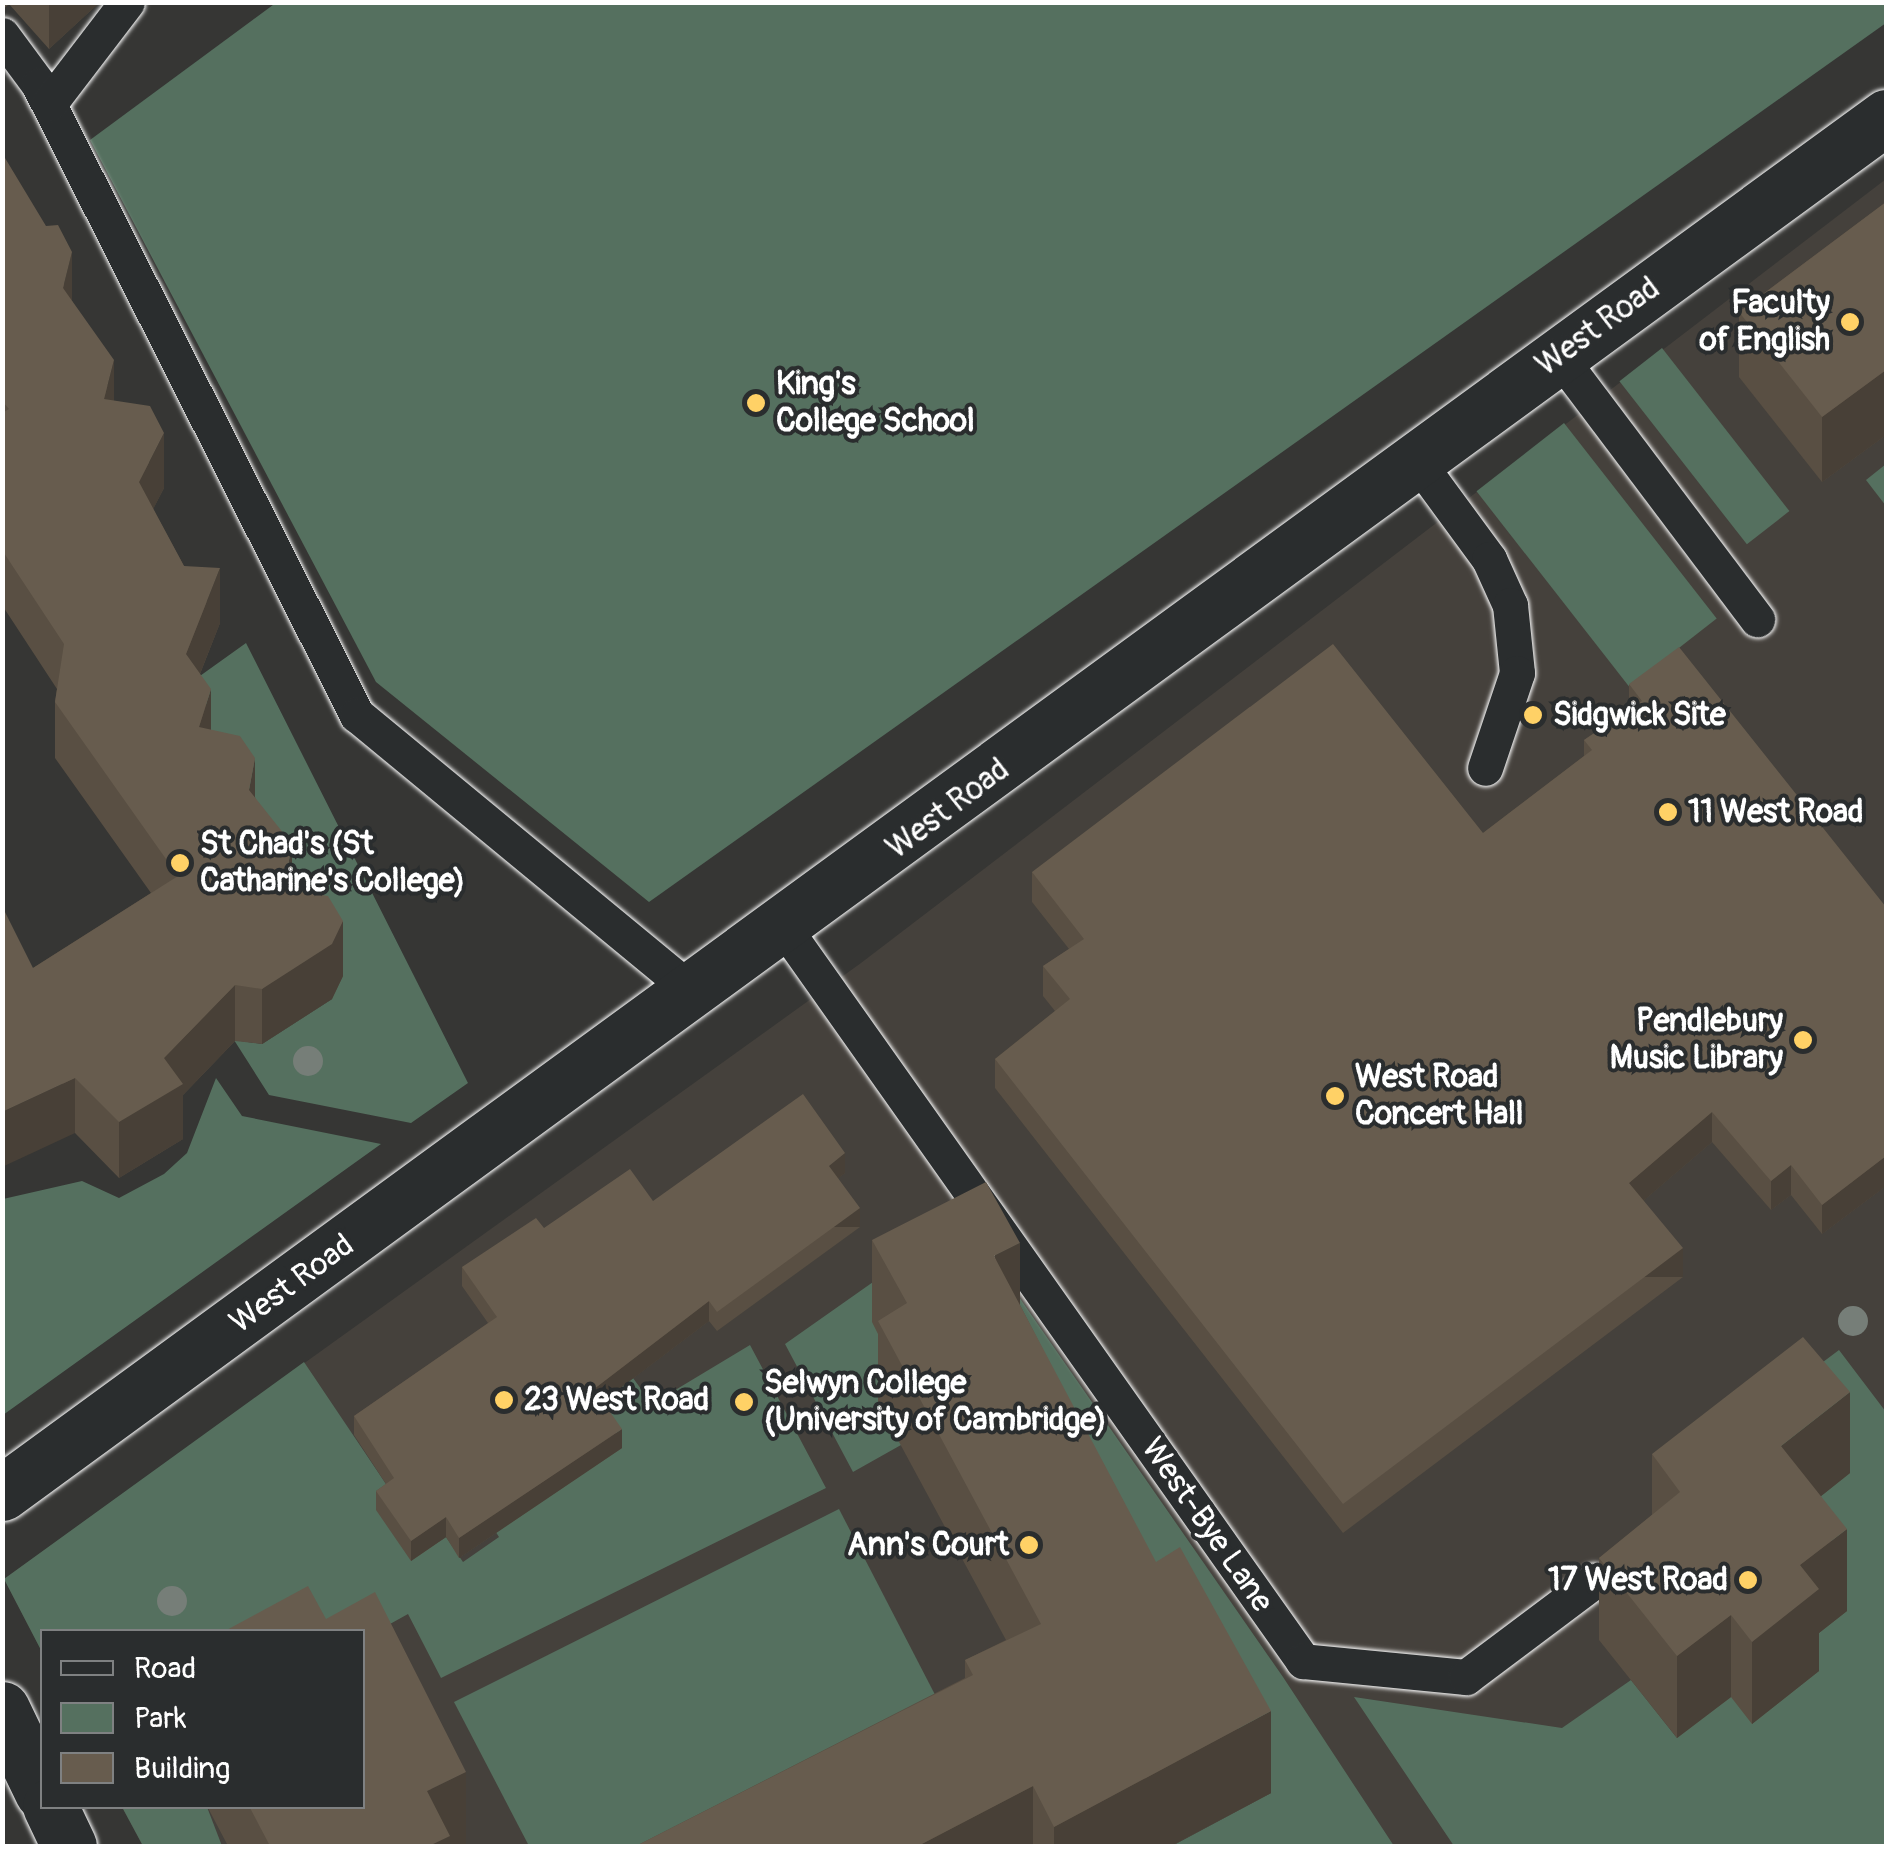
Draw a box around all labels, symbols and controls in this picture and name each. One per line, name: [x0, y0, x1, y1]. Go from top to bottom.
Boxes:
street label: West Road: [1529, 269, 1667, 385]
place label: Faculty of English: [1699, 285, 1830, 360]
marker: Faculty of English: [1839, 311, 1861, 333]
place label: King's College School: [776, 366, 975, 441]
marker: King's College School: [745, 392, 767, 414]
place label: Sidgwick Site: [1553, 696, 1726, 734]
marker: Sidgwick Site: [1522, 704, 1544, 726]
street label: West Road: [879, 750, 1017, 868]
place label: 11 West Road: [1688, 793, 1863, 831]
marker: 11 West Road: [1657, 801, 1679, 823]
place label: St Chad's (St Catharine's College): [200, 826, 465, 901]
marker: St Chad's (St Catharine's College): [169, 852, 191, 874]
place label: Pendlebury Music Library: [1610, 1003, 1783, 1078]
marker: Pendlebury Music Library: [1792, 1029, 1814, 1051]
place label: West Road Concert Hall: [1355, 1059, 1523, 1134]
marker: West Road Concert Hall: [1324, 1085, 1346, 1107]
street label: West Road: [223, 1226, 361, 1342]
place label: Selwyn College (University of Cambridge): [764, 1365, 1107, 1440]
place label: 23 West Road: [524, 1381, 709, 1419]
marker: 23 West Road: [493, 1389, 515, 1411]
marker: Selwyn College (University of Cambridge): [733, 1391, 755, 1413]
street label: West-Bye Lane: [1133, 1430, 1281, 1620]
place label: Ann's Court: [847, 1526, 1009, 1564]
marker: Ann's Court: [1018, 1534, 1040, 1556]
place label: 17 West Road: [1548, 1561, 1728, 1599]
marker: 17 West Road: [1737, 1569, 1759, 1591]
legend: [40, 1629, 365, 1809]
text: Road: [134, 1650, 196, 1687]
text: Park: [134, 1700, 187, 1737]
text: Building: [134, 1750, 230, 1787]

